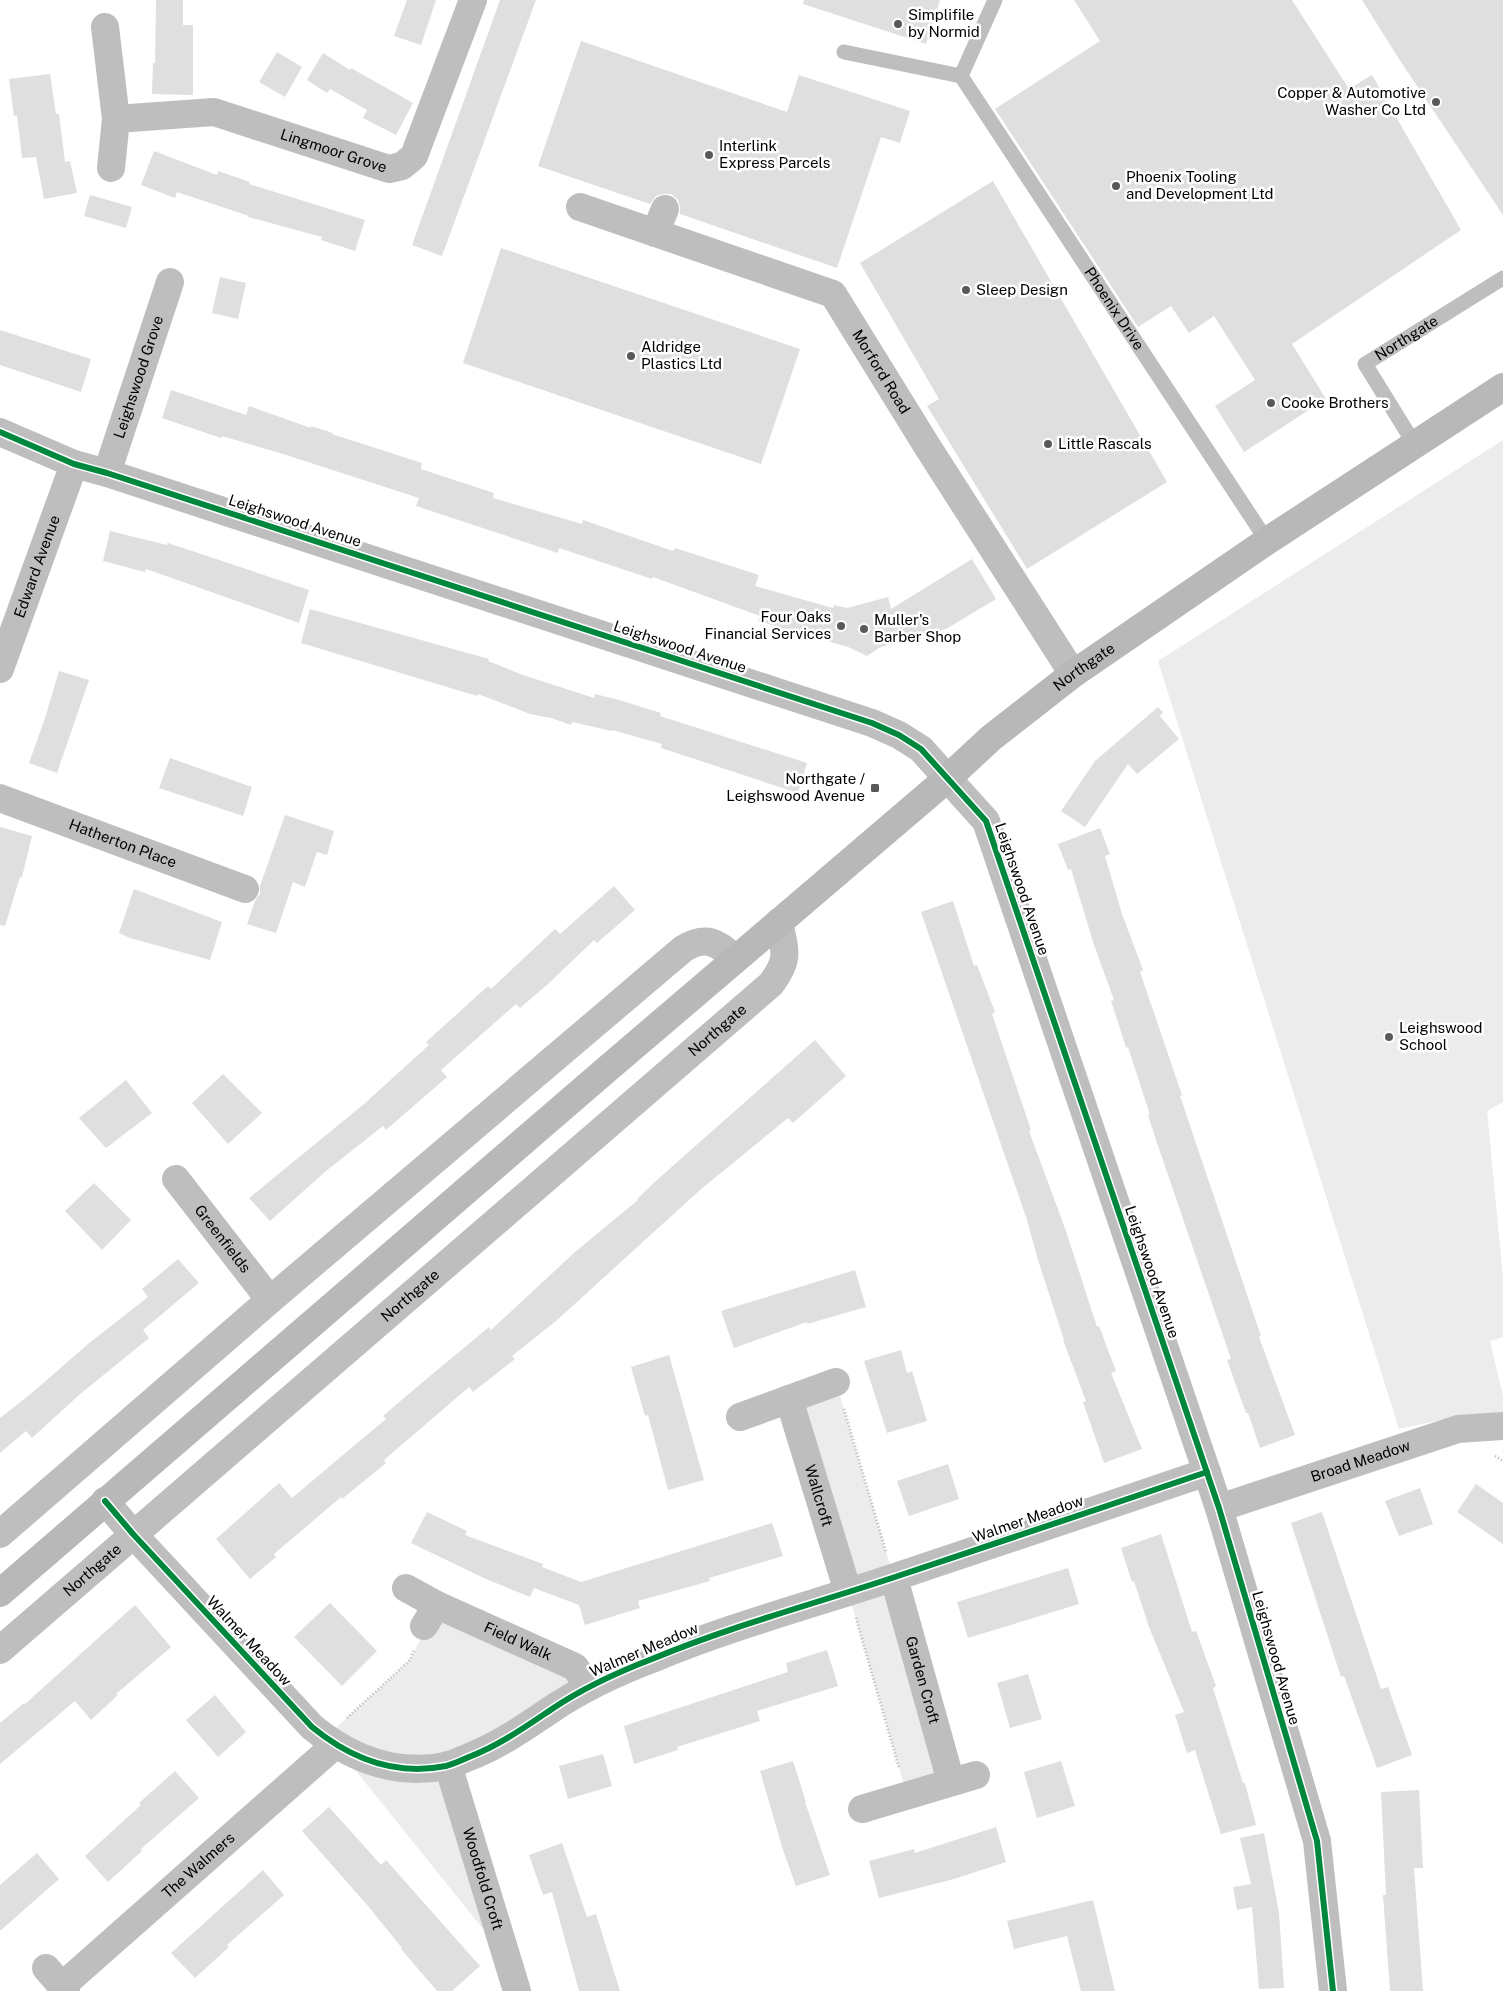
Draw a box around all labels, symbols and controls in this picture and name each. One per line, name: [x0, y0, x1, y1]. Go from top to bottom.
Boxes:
place label: Simplifile by Normid: [908, 6, 980, 40]
marker: Simplifile by Normid: [892, 18, 904, 30]
place label: Copper & Automotive Washer Co Ltd: [1277, 84, 1426, 118]
marker: Copper & Automotive Washer Co Ltd: [1430, 96, 1442, 108]
street label: Lingmoor Grove: [278, 125, 389, 176]
place label: Interlink Express Parcels: [719, 137, 830, 171]
marker: Interlink Express Parcels: [703, 149, 715, 161]
place label: Phoenix Tooling and Development Ltd: [1126, 168, 1274, 202]
marker: Phoenix Tooling and Development Ltd: [1110, 180, 1122, 192]
street label: Phoenix Drive: [1081, 264, 1148, 353]
place label: Sleep Design: [976, 281, 1068, 298]
marker: Sleep Design: [960, 284, 972, 296]
street label: Northgate: [1371, 312, 1441, 364]
street label: Leighswood Grove: [110, 313, 166, 440]
street label: Morford Road: [849, 326, 914, 417]
place label: Aldridge Plastics Ltd: [641, 338, 722, 372]
marker: Aldridge Plastics Ltd: [625, 350, 637, 362]
place label: Cooke Brothers: [1281, 394, 1389, 411]
marker: Cooke Brothers: [1265, 397, 1277, 409]
place label: Little Rascals: [1058, 435, 1152, 452]
marker: Little Rascals: [1042, 438, 1054, 450]
street label: Leighswood Avenue: [227, 491, 364, 550]
street label: Edward Avenue: [10, 513, 63, 620]
place label: Four Oaks Financial Services: [704, 608, 831, 642]
place label: Muller's Barber Shop: [874, 611, 961, 645]
street label: Leighswood Avenue: [612, 617, 749, 676]
marker: Four Oaks Financial Services: [835, 620, 847, 632]
marker: Muller's Barber Shop: [858, 623, 870, 635]
street label: Northgate: [1050, 639, 1118, 694]
place label: Northgate / Leighswood Avenue: [726, 770, 866, 804]
marker: Northgate / Leighswood Avenue: [869, 782, 881, 794]
street label: Hatherton Place: [67, 815, 179, 871]
street label: Leighswood Avenue: [992, 821, 1053, 957]
street label: Northgate: [685, 1000, 750, 1060]
place label: Leighswood School: [1399, 1019, 1483, 1053]
marker: Leighswood School: [1383, 1031, 1395, 1043]
street label: Greenfields: [191, 1202, 255, 1276]
street label: Leighswood Avenue: [1122, 1204, 1183, 1340]
street label: Northgate: [377, 1266, 442, 1325]
street label: Broad Meadow: [1308, 1436, 1413, 1485]
street label: Wallcroft: [802, 1462, 837, 1529]
street label: Walmer Meadow: [970, 1491, 1086, 1545]
street label: Northgate: [60, 1540, 124, 1600]
street label: Leighswood Avenue: [1249, 1589, 1304, 1727]
street label: Walmer Meadow: [203, 1592, 295, 1689]
street label: Field Walk: [482, 1618, 555, 1663]
street label: Walmer Meadow: [587, 1619, 701, 1680]
street label: Garden Croft: [903, 1634, 943, 1726]
street label: Woodfold Croft: [460, 1825, 507, 1932]
street label: The Walmers: [159, 1829, 238, 1902]

